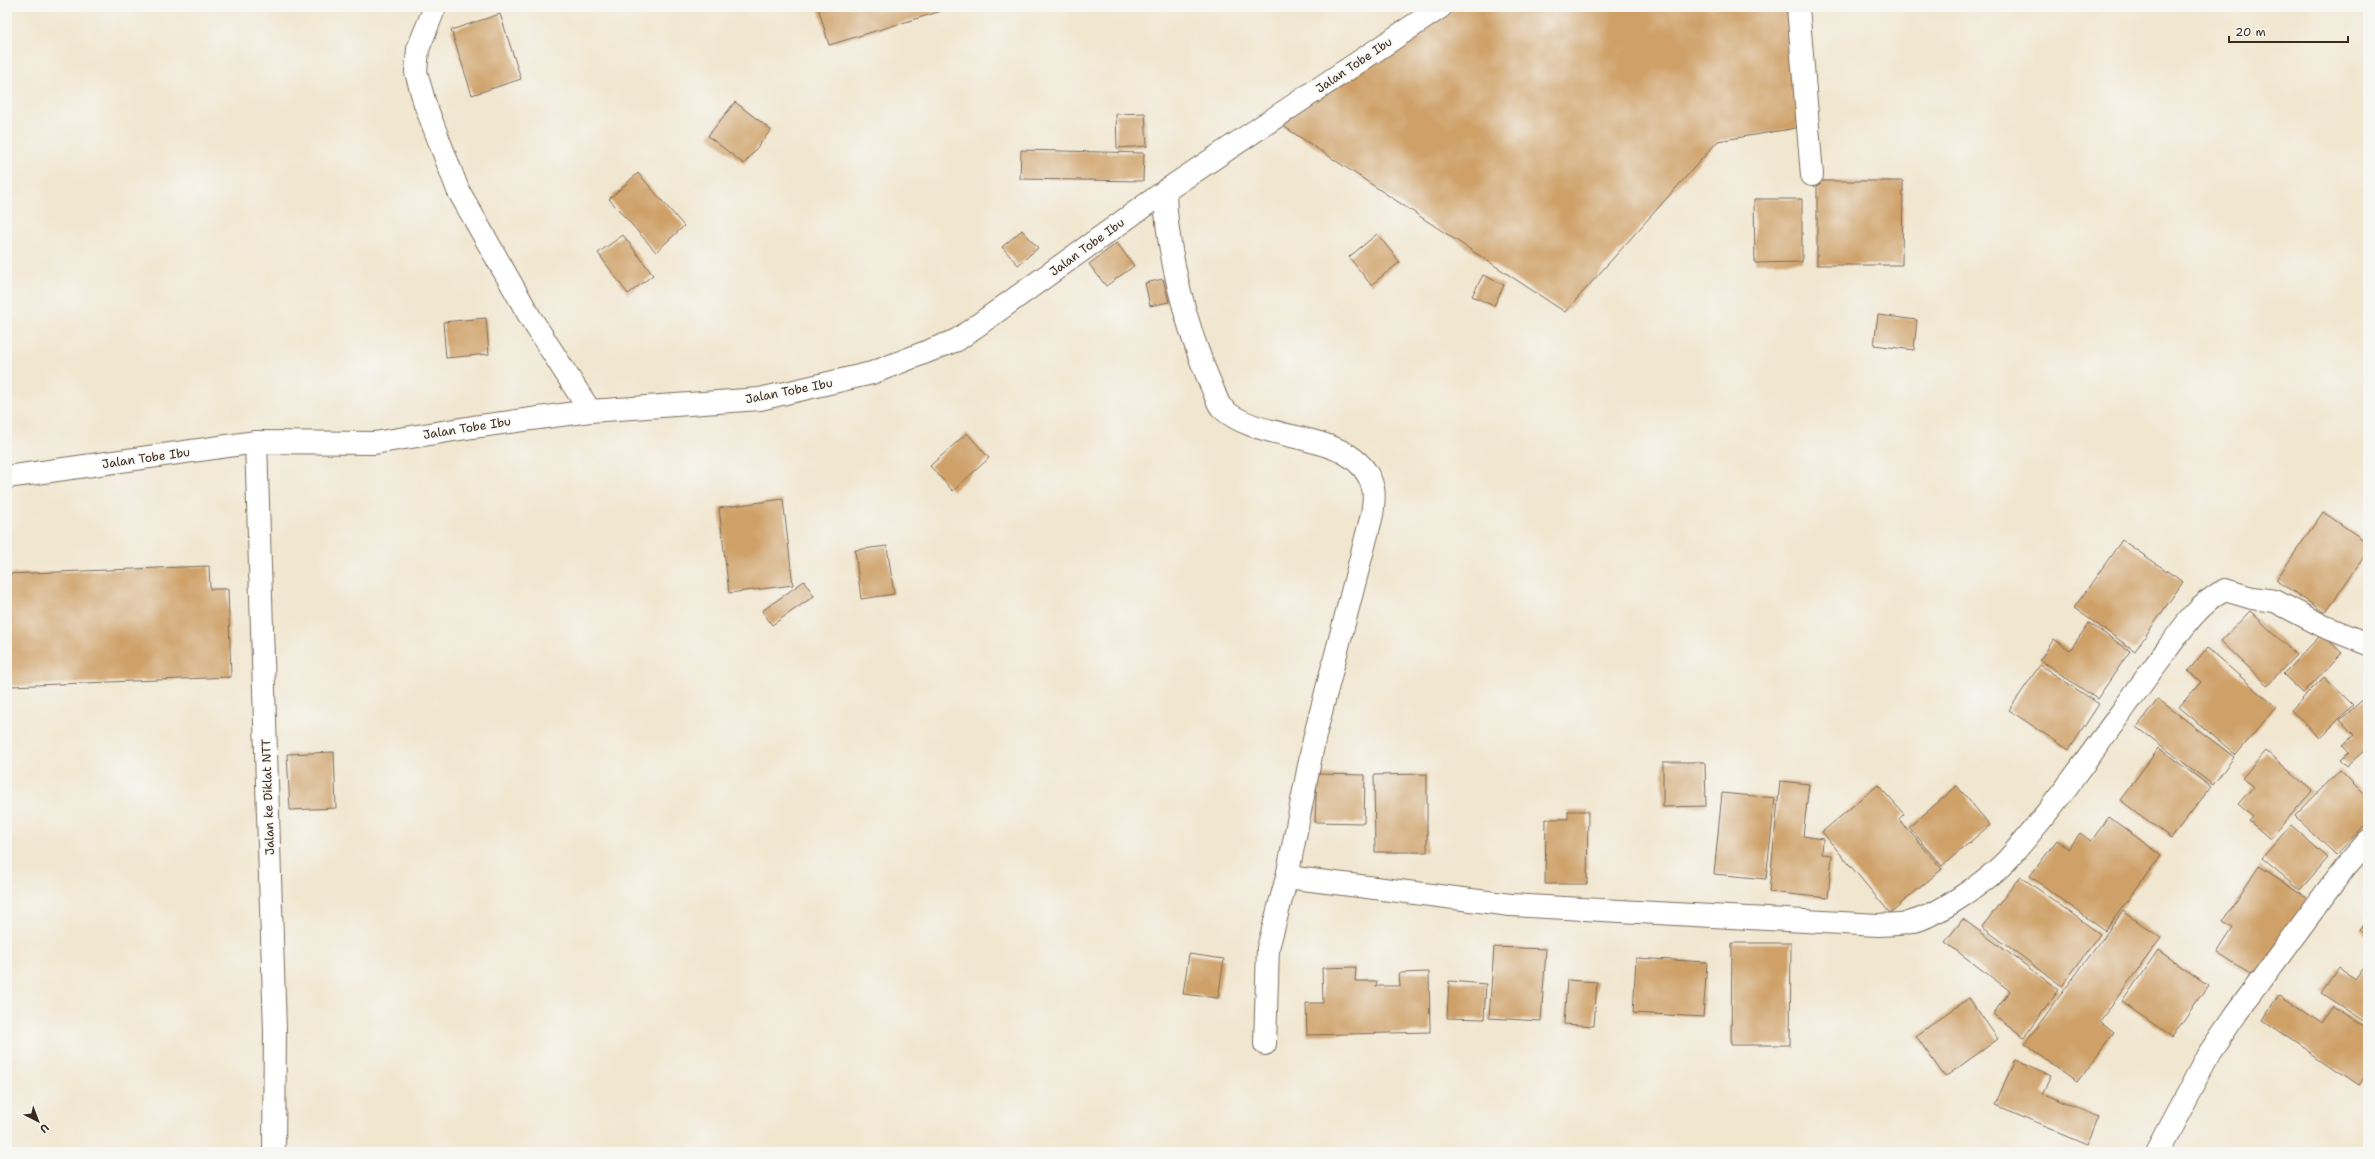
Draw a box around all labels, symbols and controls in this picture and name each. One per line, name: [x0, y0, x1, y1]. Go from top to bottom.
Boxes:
scale bar: [2229, 18, 2348, 44]
text: 20 m: [2235, 24, 2266, 40]
street label: Jalan Tobe Ibu: [1313, 34, 1395, 96]
street label: Jalan Tobe Ibu: [1046, 214, 1128, 280]
street label: Jalan Tobe Ibu: [744, 375, 834, 407]
street label: Jalan Tobe Ibu: [422, 413, 512, 443]
street label: Jalan Tobe Ibu: [101, 444, 191, 472]
street label: Jalan ke Diklat NTT: [258, 738, 278, 855]
north arrow: [18, 1101, 58, 1141]
text: U: [37, 1120, 52, 1136]

